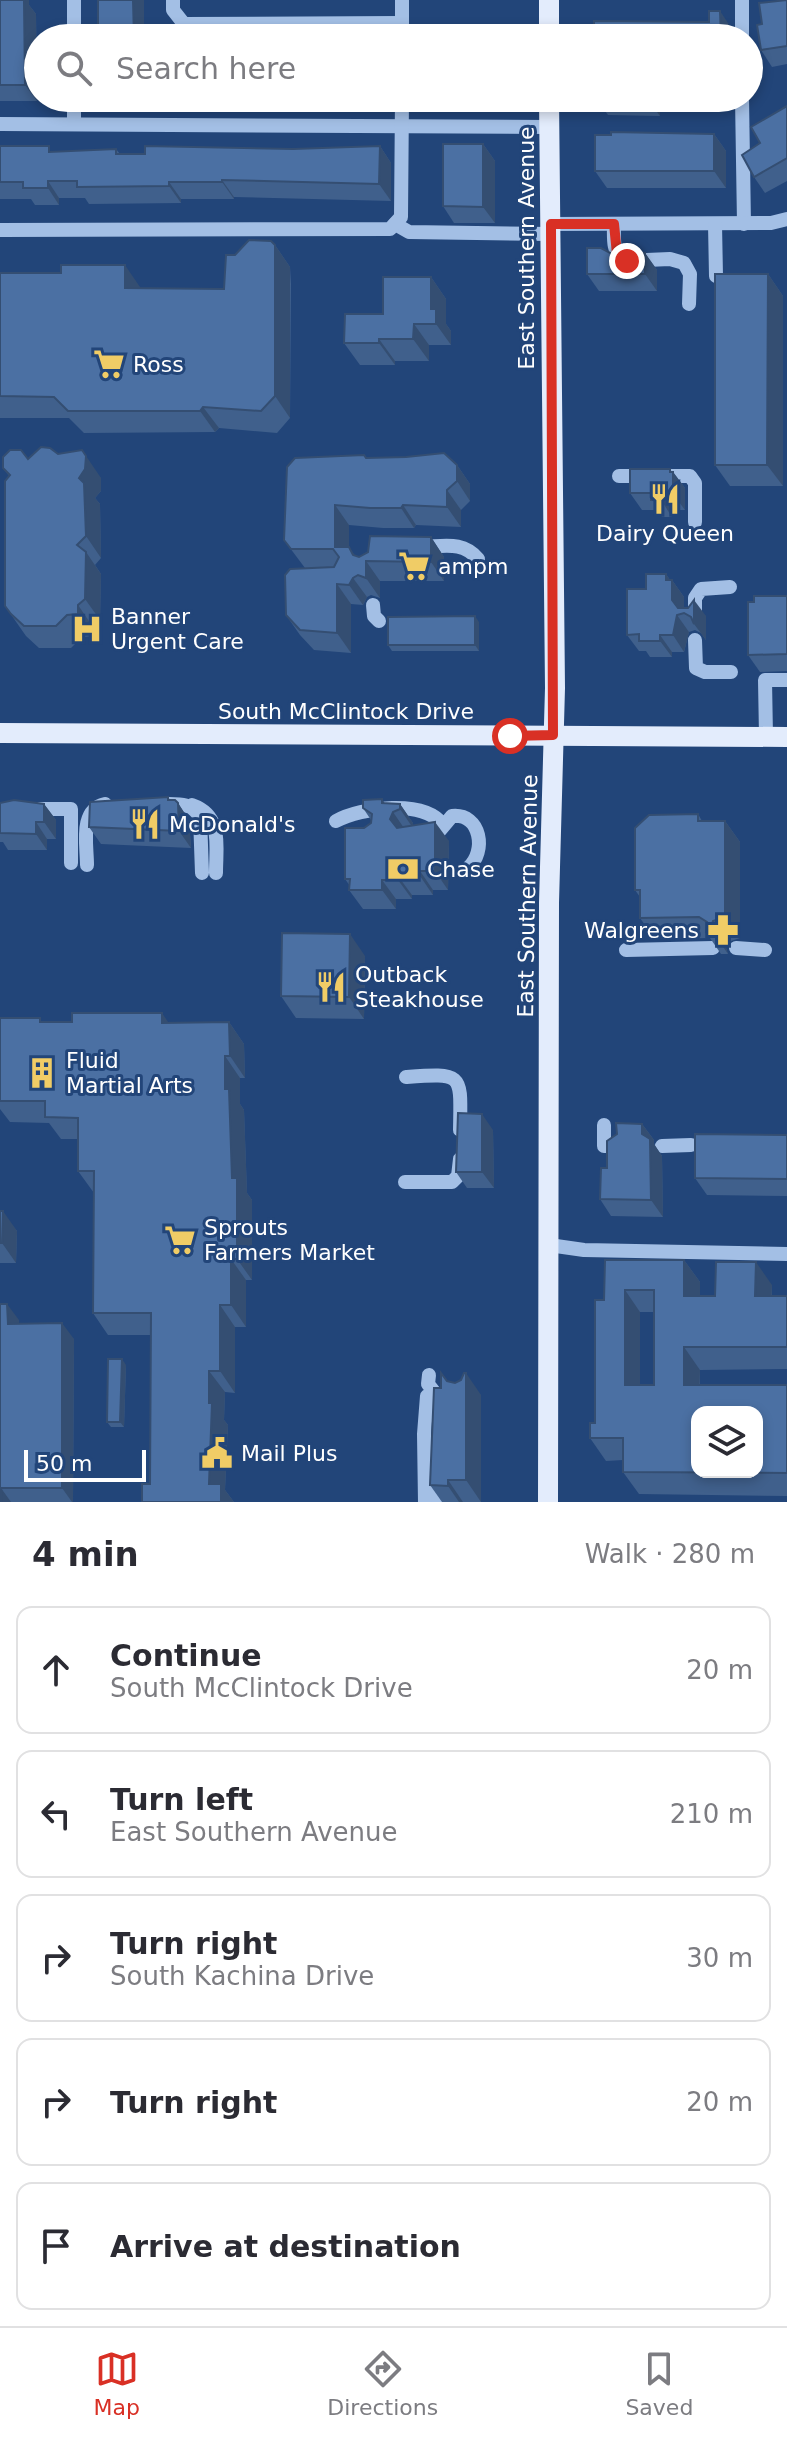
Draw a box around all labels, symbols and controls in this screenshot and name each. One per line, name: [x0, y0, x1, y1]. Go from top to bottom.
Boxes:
search box: [24, 24, 763, 112]
icon: search: [52, 46, 96, 90]
text: Search here: [116, 51, 296, 86]
street label: East Southern Avenue: [514, 126, 539, 370]
route end: [609, 243, 645, 279]
supermarket icon: Ross: [92, 347, 126, 381]
place label: Ross: [133, 352, 184, 377]
restaurant icon: Dairy Queen: [648, 482, 682, 516]
place label: Dairy Queen: [596, 521, 734, 546]
supermarket icon: ampm: [397, 549, 431, 583]
place label: ampm: [438, 554, 508, 579]
place label: Banner Urgent Care: [111, 604, 244, 654]
hospital icon: Banner Urgent Care: [70, 612, 104, 646]
street label: South McClintock Drive: [218, 699, 474, 724]
route start: [492, 718, 528, 754]
street label: East Southern Avenue: [513, 774, 542, 1018]
restaurant icon: McDonald's: [128, 807, 162, 841]
place label: McDonald's: [169, 812, 296, 837]
bank icon: Chase: [386, 852, 420, 886]
place label: Chase: [427, 857, 495, 882]
pharmacy icon: Walgreens: [706, 913, 740, 947]
place label: Walgreens: [584, 918, 699, 943]
place label: Outback Steakhouse: [355, 962, 484, 1012]
restaurant icon: Outback Steakhouse: [314, 970, 348, 1004]
place label: Fluid Martial Arts: [66, 1048, 193, 1098]
building icon: Fluid Martial Arts: [25, 1056, 59, 1090]
place label: Sprouts Farmers Market: [204, 1215, 375, 1265]
supermarket icon: Sprouts Farmers Market: [163, 1223, 197, 1257]
map controls: [691, 1406, 763, 1478]
button: layers: [691, 1406, 763, 1478]
public building icon: Mail Plus: [200, 1436, 234, 1470]
place label: Mail Plus: [241, 1441, 337, 1466]
scale bar: [24, 1446, 146, 1482]
text: 50 m: [36, 1451, 92, 1476]
text: 4 min: [32, 1534, 139, 1574]
text: Walk · 280 m: [585, 1539, 755, 1569]
text: Continue: [110, 1638, 262, 1673]
icon: ahead: [34, 1648, 78, 1692]
text: 20 m: [686, 1655, 753, 1685]
text: South McClintock Drive: [110, 1673, 413, 1703]
text: Turn left: [110, 1782, 253, 1817]
icon: left: [34, 1792, 78, 1836]
text: 210 m: [670, 1799, 753, 1829]
text: East Southern Avenue: [110, 1817, 398, 1847]
text: Turn right: [110, 1926, 277, 1961]
icon: right: [34, 1936, 78, 1980]
text: 30 m: [686, 1943, 753, 1973]
text: South Kachina Drive: [110, 1961, 374, 1991]
icon: right: [34, 2080, 78, 2124]
text: Turn right: [110, 2085, 277, 2120]
text: 20 m: [686, 2087, 753, 2117]
icon: arrive: [34, 2224, 78, 2268]
text: Arrive at destination: [110, 2229, 461, 2264]
tab: Map: [94, 2347, 140, 2420]
tab: Directions: [327, 2347, 438, 2420]
tab: Saved: [625, 2347, 693, 2420]

